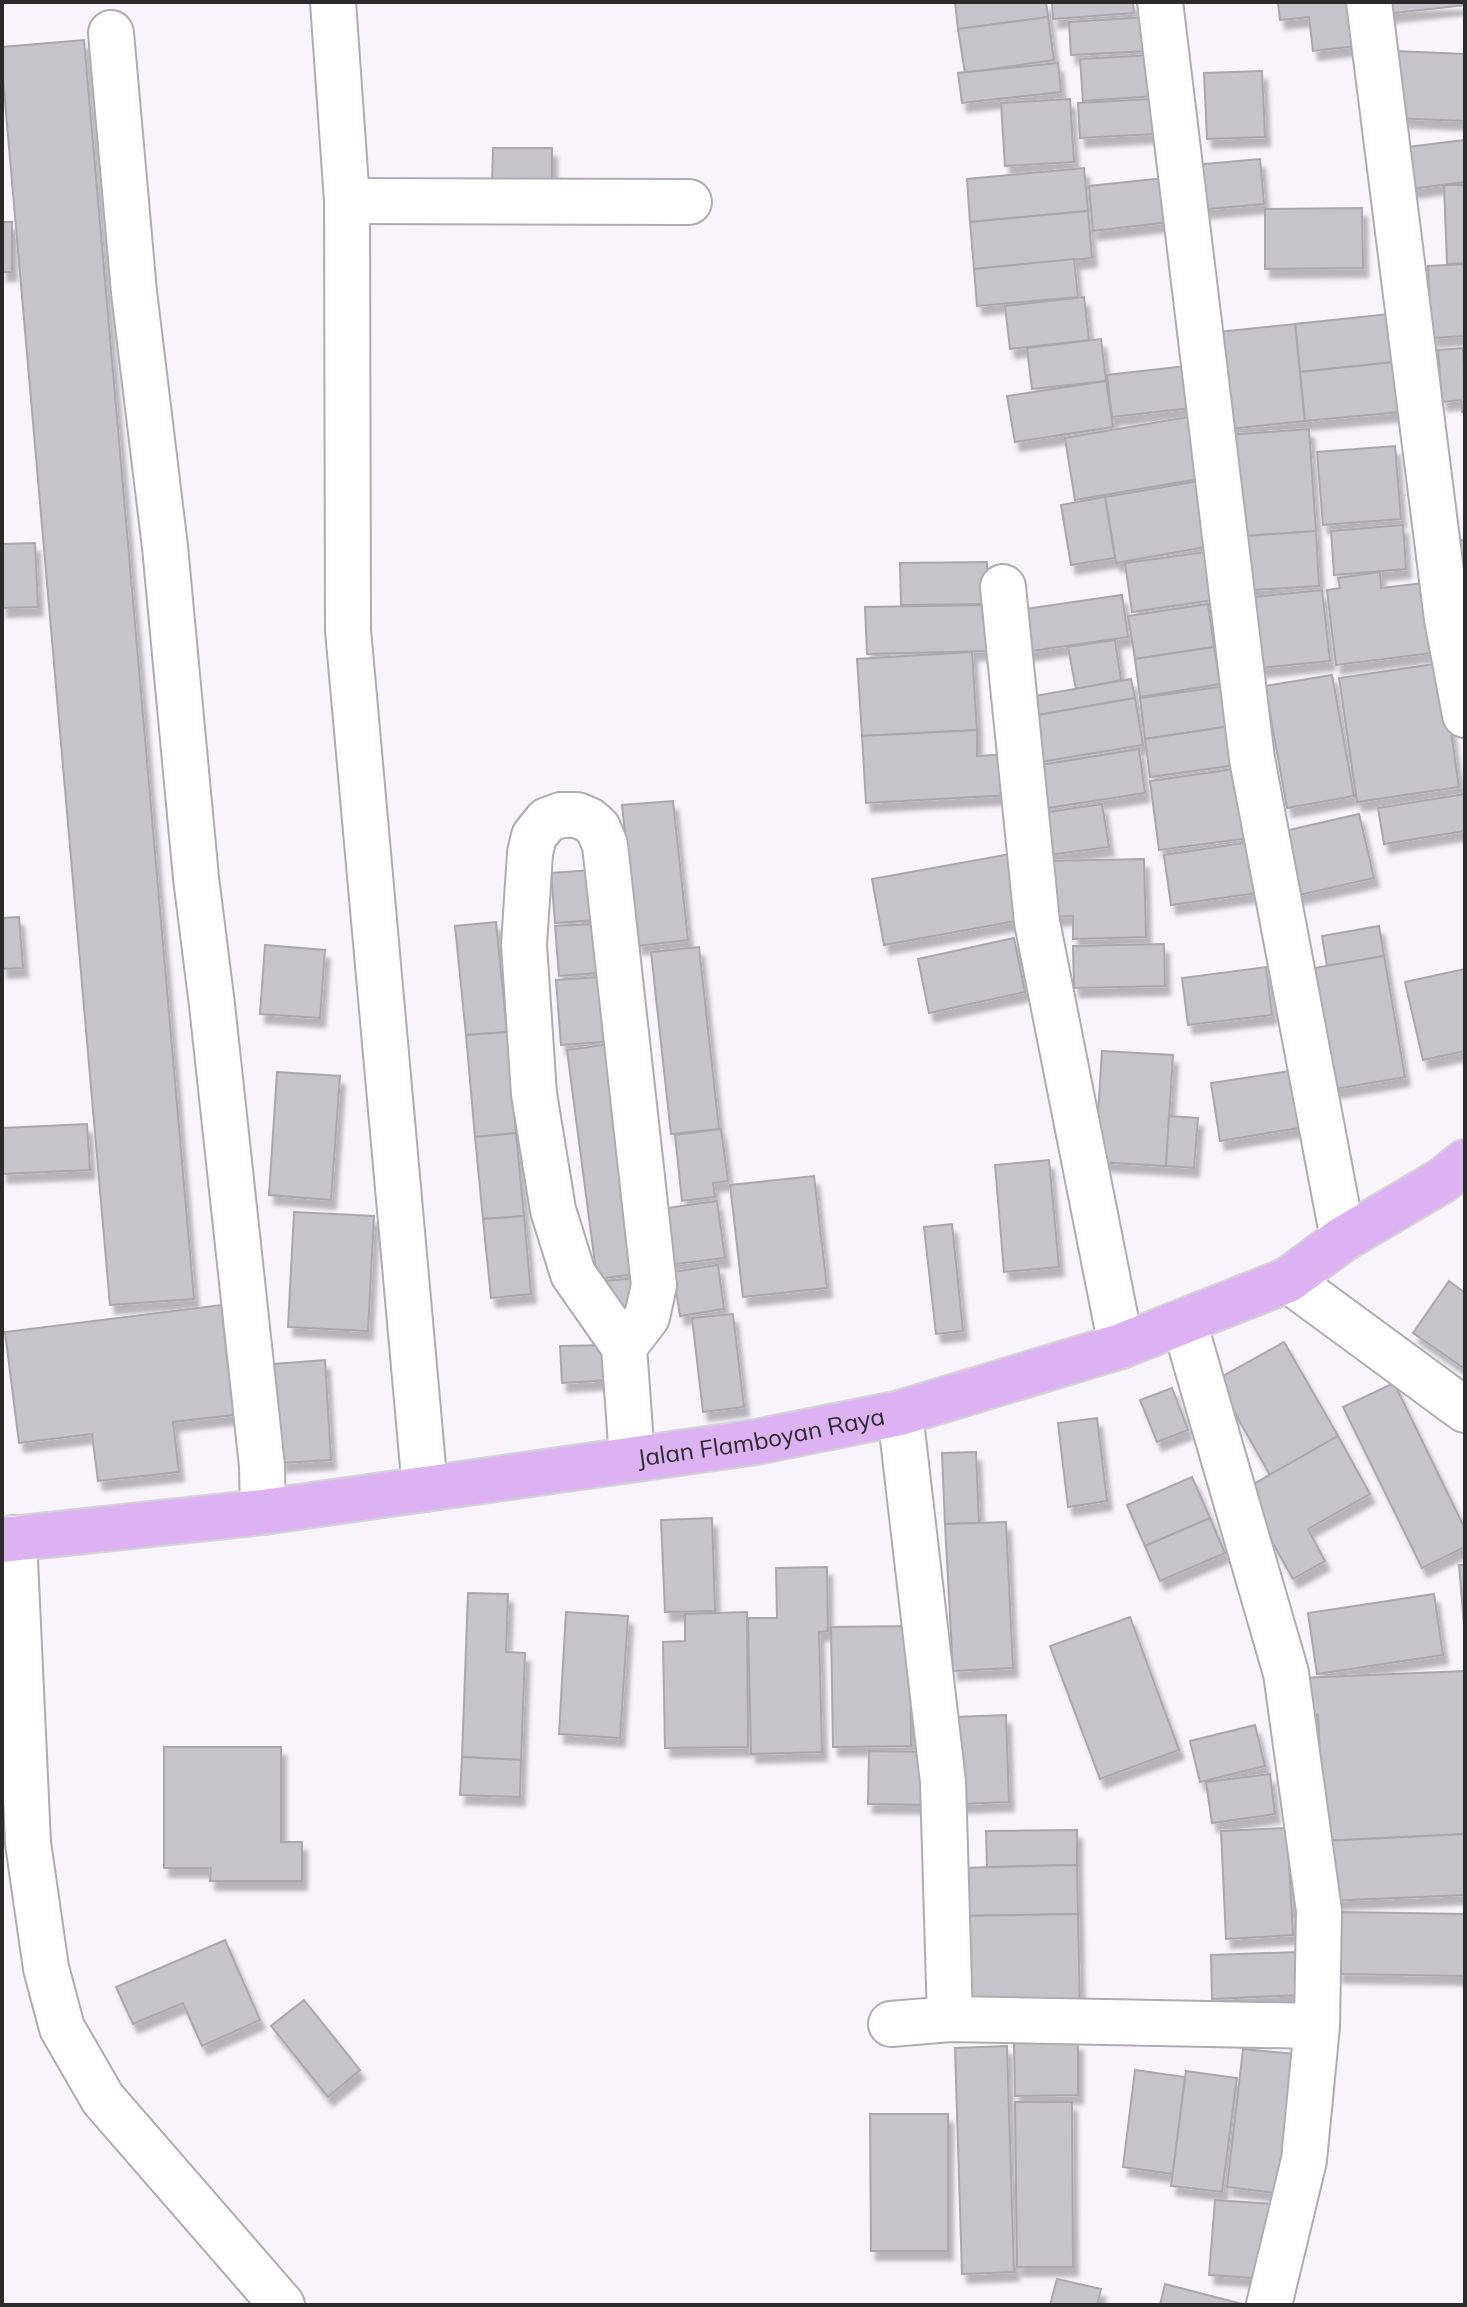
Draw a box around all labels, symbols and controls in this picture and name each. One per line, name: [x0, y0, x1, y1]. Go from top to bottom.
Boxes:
street label: Jalan Flamboyan Raya: [635, 1400, 887, 1473]

